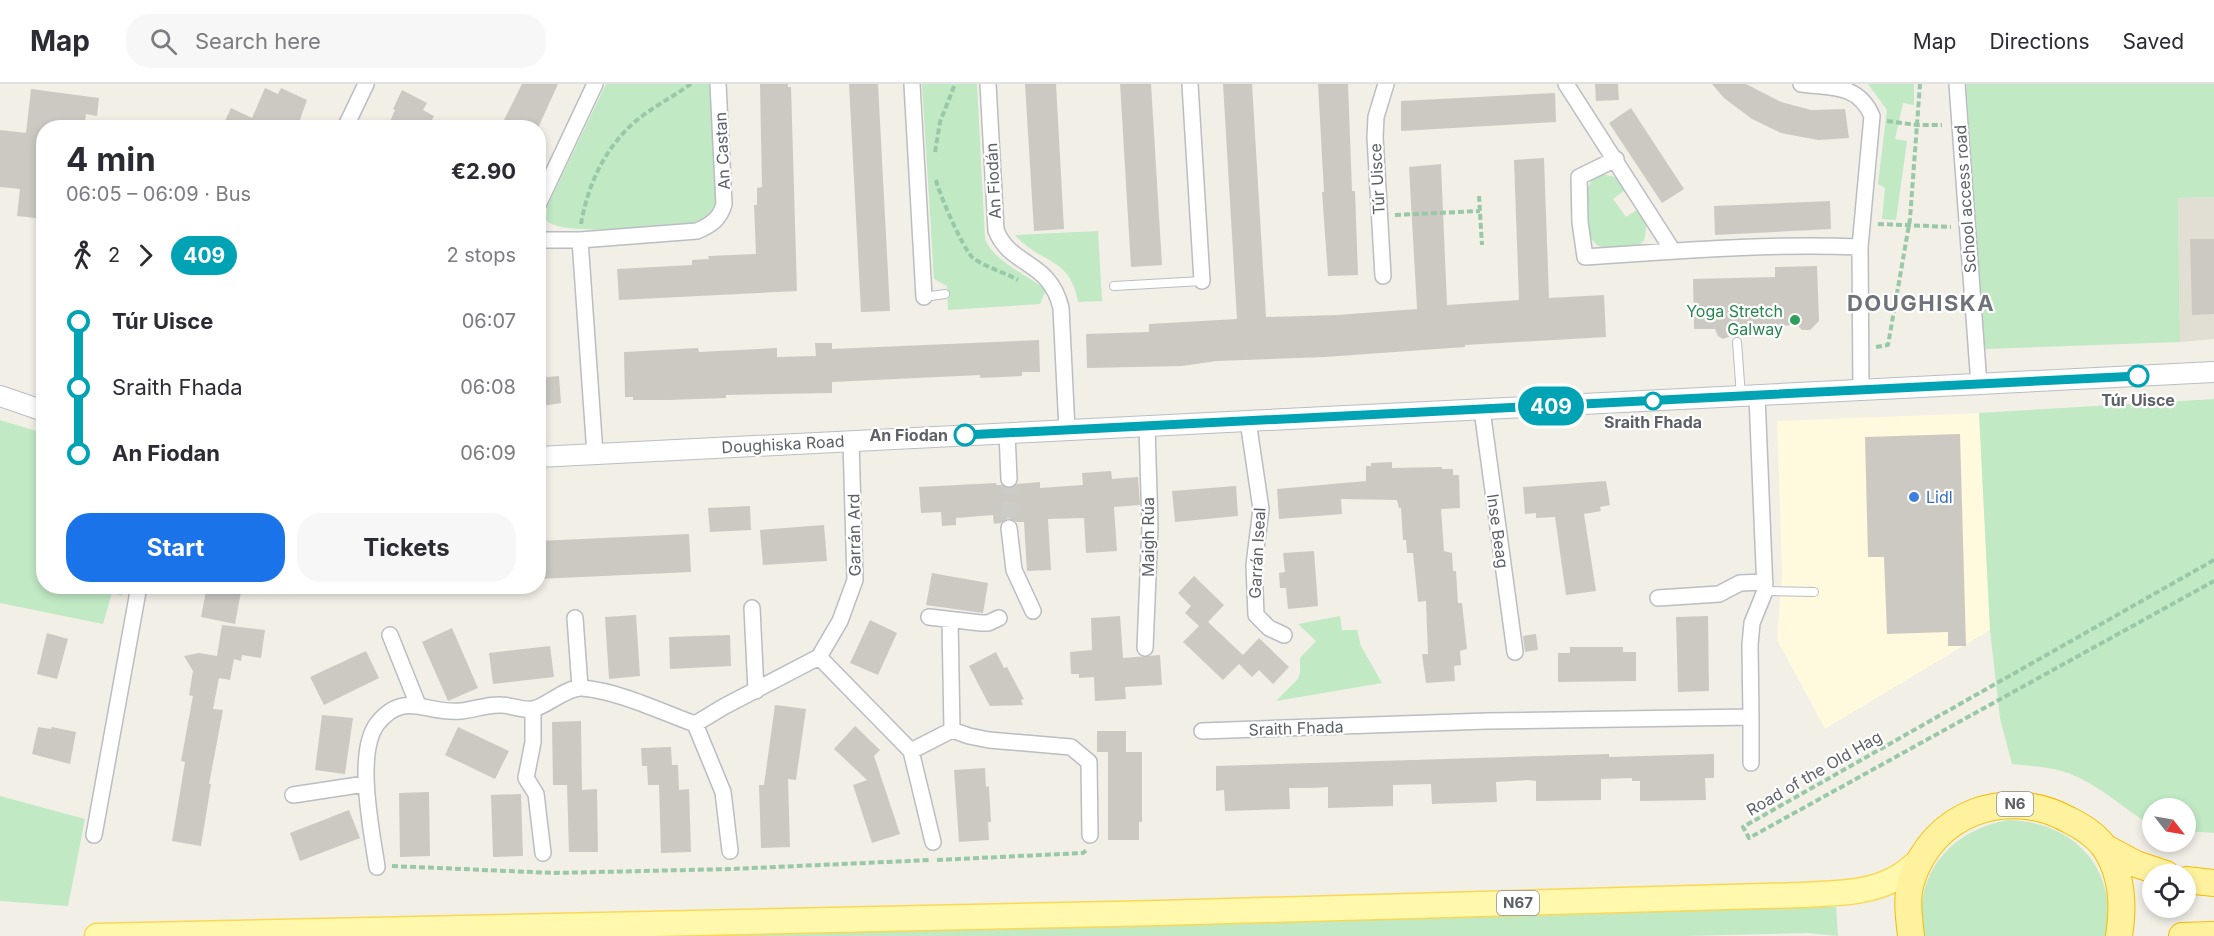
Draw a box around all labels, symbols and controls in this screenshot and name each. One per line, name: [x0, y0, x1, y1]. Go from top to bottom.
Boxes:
search box: [126, 14, 546, 68]
text: Map: [30, 24, 90, 58]
icon: search: [147, 25, 180, 58]
text: Search here: [195, 28, 321, 54]
text: Map: [1913, 29, 1956, 54]
text: Directions: [1989, 29, 2090, 54]
text: Saved: [2123, 29, 2184, 54]
street label: An Castan: [710, 112, 734, 190]
street label: School access road: [1950, 124, 1980, 274]
text: 4 min: [66, 139, 156, 179]
street label: An Fiodán: [981, 142, 1005, 220]
street label: Túr Uisce: [1365, 143, 1389, 215]
text: €2.90: [451, 158, 516, 184]
text: 06:05 – 06:09 · Bus: [66, 182, 251, 206]
icon: walk: [66, 239, 99, 272]
icon: forward: [129, 239, 162, 272]
text: 2: [108, 243, 120, 267]
text: 409: [183, 243, 225, 268]
text: 2 stops: [446, 243, 516, 267]
district label: DOUGHISKA: [1847, 290, 1995, 316]
place label: Yoga Stretch Galway: [1686, 301, 1783, 339]
text: Túr Uisce: [112, 308, 213, 334]
text: 06:07: [462, 309, 516, 333]
marker: Yoga Stretch Galway: [1788, 313, 1802, 327]
marker: Túr Uisce: [2127, 365, 2149, 387]
text: Sraith Fhada: [112, 374, 243, 400]
text: 06:08: [460, 375, 516, 399]
line badge: 409: [1516, 386, 1586, 426]
place label: Túr Uisce: [2101, 390, 2175, 410]
marker: Sraith Fhada: [1644, 392, 1662, 410]
text: 409: [1530, 394, 1572, 419]
place label: Sraith Fhada: [1604, 412, 1702, 432]
marker: An Fiodan: [954, 424, 976, 446]
place label: An Fiodan: [869, 425, 948, 445]
street label: Doughiska Road: [721, 431, 845, 457]
text: An Fiodan: [112, 440, 220, 466]
text: 06:09: [460, 441, 516, 465]
place label: Lidl: [1926, 487, 1953, 507]
marker: Lidl: [1907, 490, 1921, 504]
street label: Garrán Ard: [843, 493, 865, 577]
street label: Inse Beag: [1483, 493, 1513, 569]
street label: Maigh Rúa: [1138, 497, 1158, 577]
street label: Garrán Iseal: [1245, 507, 1269, 599]
button: Start: [66, 513, 285, 582]
button: Tickets: [297, 513, 516, 582]
street label: Sraith Fhada: [1248, 716, 1344, 740]
street label: Road of the Old Hag: [1743, 726, 1885, 820]
road number: N6: [1997, 792, 2033, 816]
north arrow: [2142, 798, 2196, 852]
map controls: [2142, 798, 2196, 918]
button: locate: [2142, 864, 2196, 918]
road number: N67: [1497, 891, 1539, 915]

